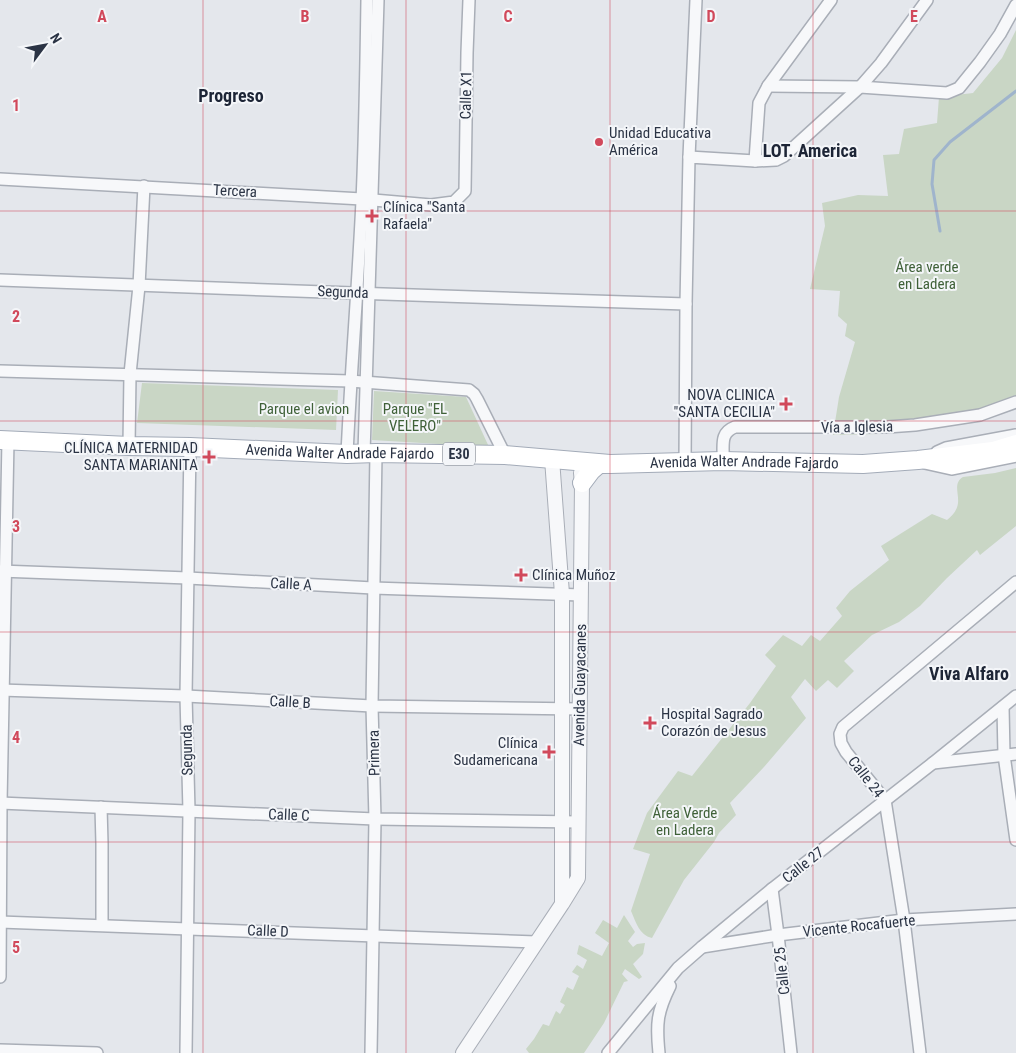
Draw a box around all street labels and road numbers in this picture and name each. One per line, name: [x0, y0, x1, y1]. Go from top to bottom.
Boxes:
street label: Calle X1: [457, 70, 475, 120]
street label: Tercera: [213, 181, 257, 201]
street label: Segunda: [317, 282, 369, 302]
street label: Vía a Iglesia: [821, 417, 893, 437]
street label: Avenida Walter Andrade Fajardo: [245, 440, 434, 463]
road number: E30: [443, 442, 475, 466]
street label: Avenida Walter Andrade Fajardo: [650, 452, 839, 472]
street label: Calle A: [270, 574, 313, 594]
street label: Avenida Guayacanes: [570, 624, 590, 746]
street label: Calle B: [269, 692, 311, 712]
street label: Segunda: [178, 724, 196, 776]
street label: Primera: [365, 730, 383, 776]
street label: Calle 24: [844, 753, 888, 801]
street label: Calle C: [268, 805, 310, 825]
street label: Calle 27: [779, 843, 827, 887]
street label: Vicente Rocafuerte: [802, 911, 916, 941]
street label: Calle D: [247, 921, 289, 941]
street label: Calle 25: [771, 946, 793, 996]

